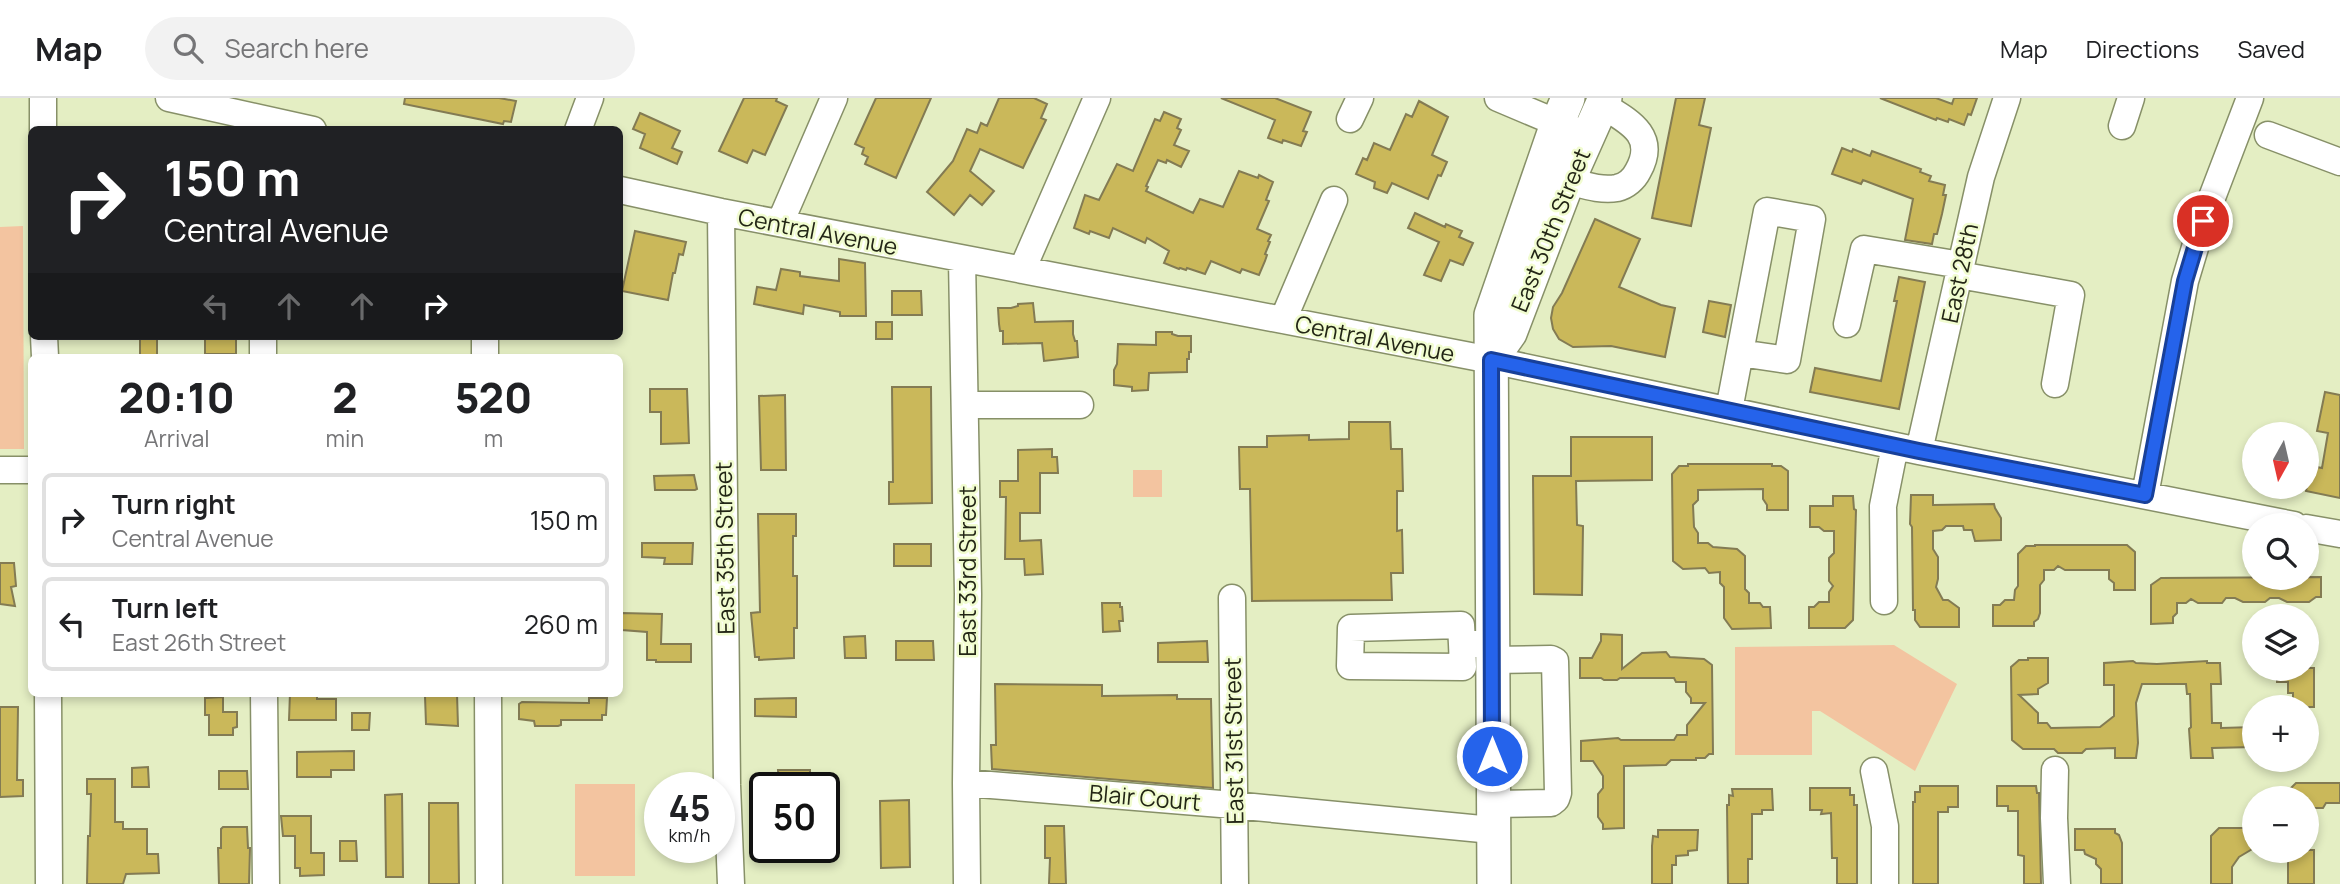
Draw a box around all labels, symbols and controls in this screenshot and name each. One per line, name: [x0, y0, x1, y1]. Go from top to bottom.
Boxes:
search box: [145, 17, 635, 80]
text: Map: [35, 26, 103, 71]
icon: search: [169, 29, 207, 67]
text: Search here: [225, 30, 369, 66]
text: Map: [2000, 32, 2048, 65]
text: Directions: [2086, 32, 2199, 65]
text: Saved: [2237, 32, 2305, 65]
text: 150 m: [164, 144, 300, 211]
street label: East 30th Street: [1503, 144, 1597, 316]
icon: right: [49, 154, 140, 245]
pin: [2173, 191, 2233, 251]
street label: Central Avenue: [736, 200, 900, 262]
icon: arrive: [2184, 202, 2222, 240]
text: Central Avenue: [164, 208, 389, 252]
street label: East 28th: [1933, 220, 1985, 326]
icon: left: [197, 287, 235, 325]
icon: ahead: [270, 287, 308, 325]
icon: ahead: [343, 287, 381, 325]
icon: right: [416, 287, 454, 325]
street label: Central Avenue: [1293, 307, 1457, 369]
text: 20:10: [119, 368, 235, 426]
text: 2: [332, 368, 358, 426]
text: 520: [455, 368, 532, 426]
text: Arrival: [144, 422, 210, 454]
text: min: [326, 422, 364, 454]
text: m: [484, 422, 503, 454]
north arrow: [2242, 422, 2319, 499]
map controls: [2242, 422, 2319, 863]
street label: East 35th Street: [706, 461, 742, 635]
street label: East 33rd Street: [951, 485, 983, 657]
text: Turn right: [112, 486, 236, 522]
icon: right: [53, 501, 91, 539]
text: 150 m: [530, 502, 598, 538]
button: search: [2242, 513, 2319, 590]
text: Central Avenue: [112, 522, 274, 554]
text: Turn left: [112, 590, 219, 626]
button: layers: [2242, 604, 2319, 681]
icon: left: [53, 605, 91, 643]
text: 260 m: [524, 606, 598, 642]
text: East 26th Street: [112, 626, 286, 658]
street label: East 31st Street: [1216, 657, 1250, 825]
button: +: [2242, 695, 2319, 772]
position arrow: [1455, 719, 1529, 793]
speed limit sign: 50: [749, 772, 840, 863]
street label: Blair Court: [1088, 776, 1202, 818]
text: 45: [669, 784, 710, 832]
button: −: [2242, 786, 2319, 863]
text: km/h: [669, 823, 710, 847]

